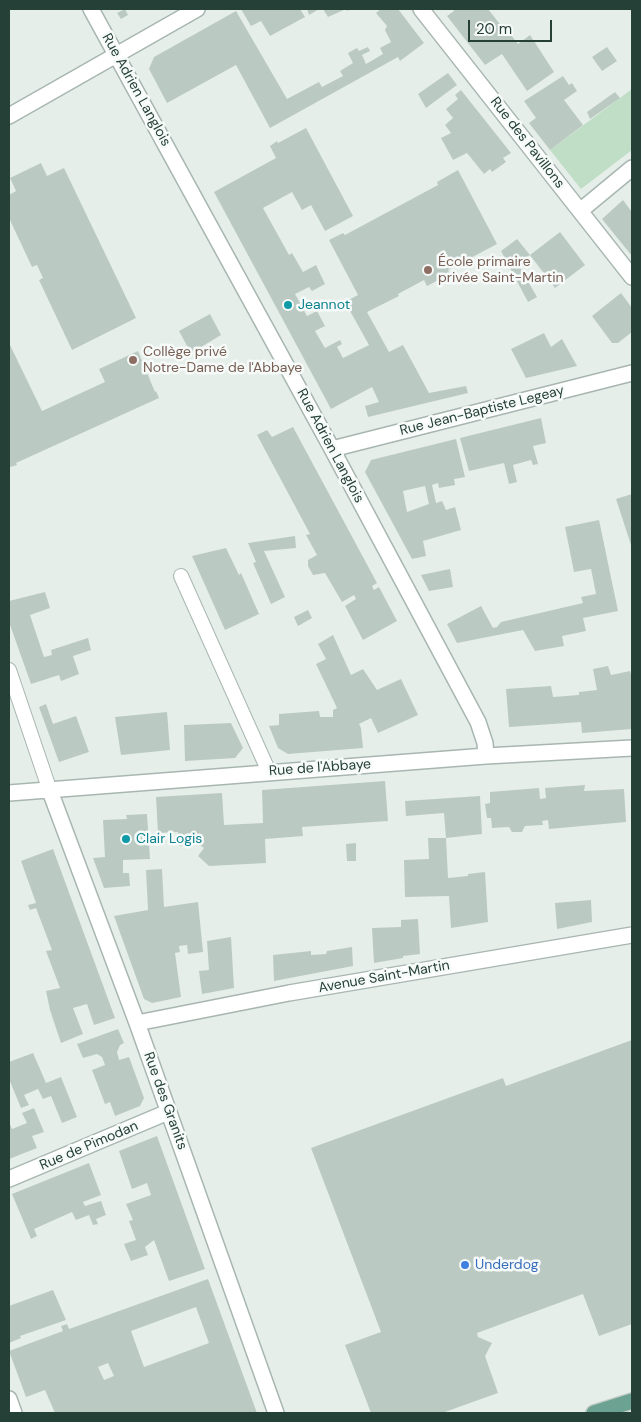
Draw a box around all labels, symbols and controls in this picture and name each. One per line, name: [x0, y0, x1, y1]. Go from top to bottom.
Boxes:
scale bar: [471, 10, 555, 42]
text: 20 m: [476, 19, 512, 39]
street label: Rue Adrien Langlois: [98, 31, 174, 149]
street label: Rue des Pavillons: [486, 94, 568, 192]
place label: École primaire privée Saint-Martin: [438, 254, 564, 286]
marker: École primaire privée Saint-Martin: [422, 264, 434, 276]
place label: Jeannot: [298, 297, 350, 313]
marker: Jeannot: [282, 299, 294, 311]
place label: Collège privé Notre-Dame de l'Abbaye: [143, 344, 302, 377]
marker: Collège privé Notre-Dame de l'Abbaye: [127, 354, 139, 366]
street label: Rue Jean-Baptiste Legeay: [398, 382, 566, 440]
street label: Rue Adrien Langlois: [293, 386, 367, 506]
street label: Rue de l'Abbaye: [268, 756, 372, 780]
place label: Clair Logis: [136, 831, 202, 847]
marker: Clair Logis: [120, 833, 132, 845]
street label: Avenue Saint-Martin: [317, 957, 451, 997]
street label: Rue des Granits: [140, 1050, 190, 1152]
street label: Rue de Pimodan: [37, 1118, 141, 1174]
place label: Underdog: [475, 1257, 538, 1273]
marker: Underdog: [459, 1259, 471, 1271]

